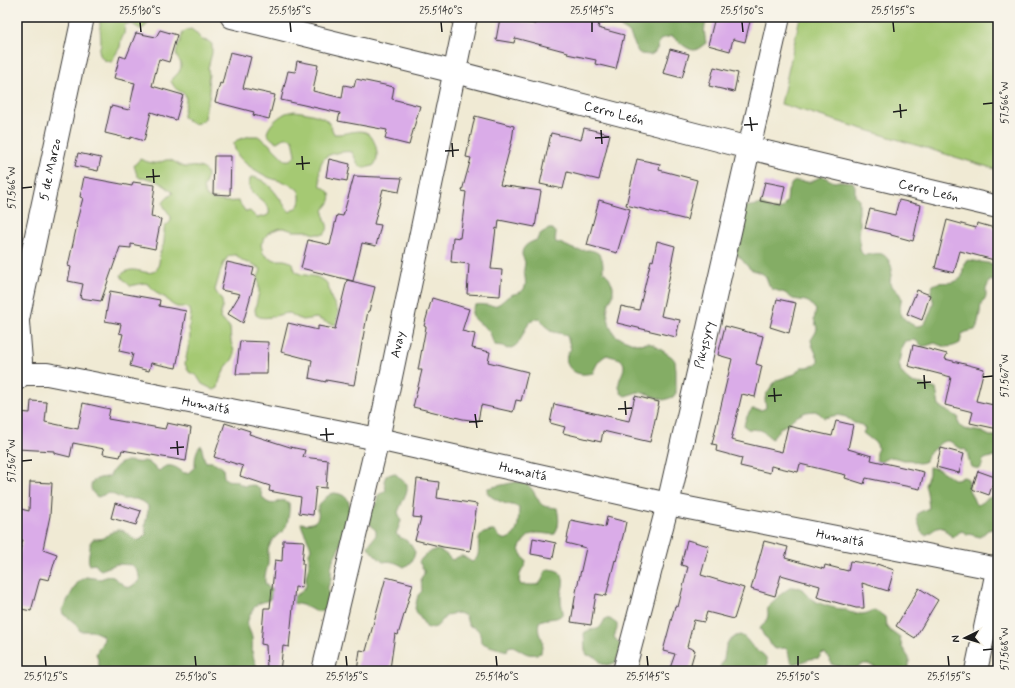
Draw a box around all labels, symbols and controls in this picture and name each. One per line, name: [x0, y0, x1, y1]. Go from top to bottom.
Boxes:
text: 25.5130°S: [119, 4, 161, 18]
text: 25.5135°S: [269, 4, 311, 18]
text: 25.5140°S: [419, 4, 463, 18]
text: 25.5145°S: [570, 4, 614, 18]
text: 25.5150°S: [721, 4, 764, 18]
text: 25.5155°S: [871, 4, 915, 18]
text: 57.566°W: [998, 82, 1012, 124]
street label: Cerro León: [582, 97, 646, 129]
street label: 5 de Marzo: [35, 137, 65, 202]
text: 57.566°W: [5, 167, 19, 209]
street label: Cerro León: [897, 175, 961, 206]
street label: Pikysyry: [691, 319, 718, 370]
street label: Avay: [387, 329, 409, 359]
text: 57.567°W: [998, 355, 1012, 397]
street label: Humaitá: [180, 392, 231, 418]
text: 57.567°W: [5, 440, 19, 482]
street label: Humaitá: [498, 458, 549, 485]
street label: Humaitá: [815, 525, 866, 551]
north arrow: [945, 618, 985, 658]
text: 57.568°W: [998, 628, 1012, 670]
text: N: [949, 635, 963, 643]
text: 25.5125°S: [24, 670, 68, 684]
text: 25.5130°S: [175, 670, 217, 684]
text: 25.5135°S: [326, 670, 368, 684]
text: 25.5140°S: [475, 670, 519, 684]
text: 25.5145°S: [626, 670, 670, 684]
text: 25.5150°S: [777, 670, 820, 684]
text: 25.5155°S: [927, 670, 971, 684]

